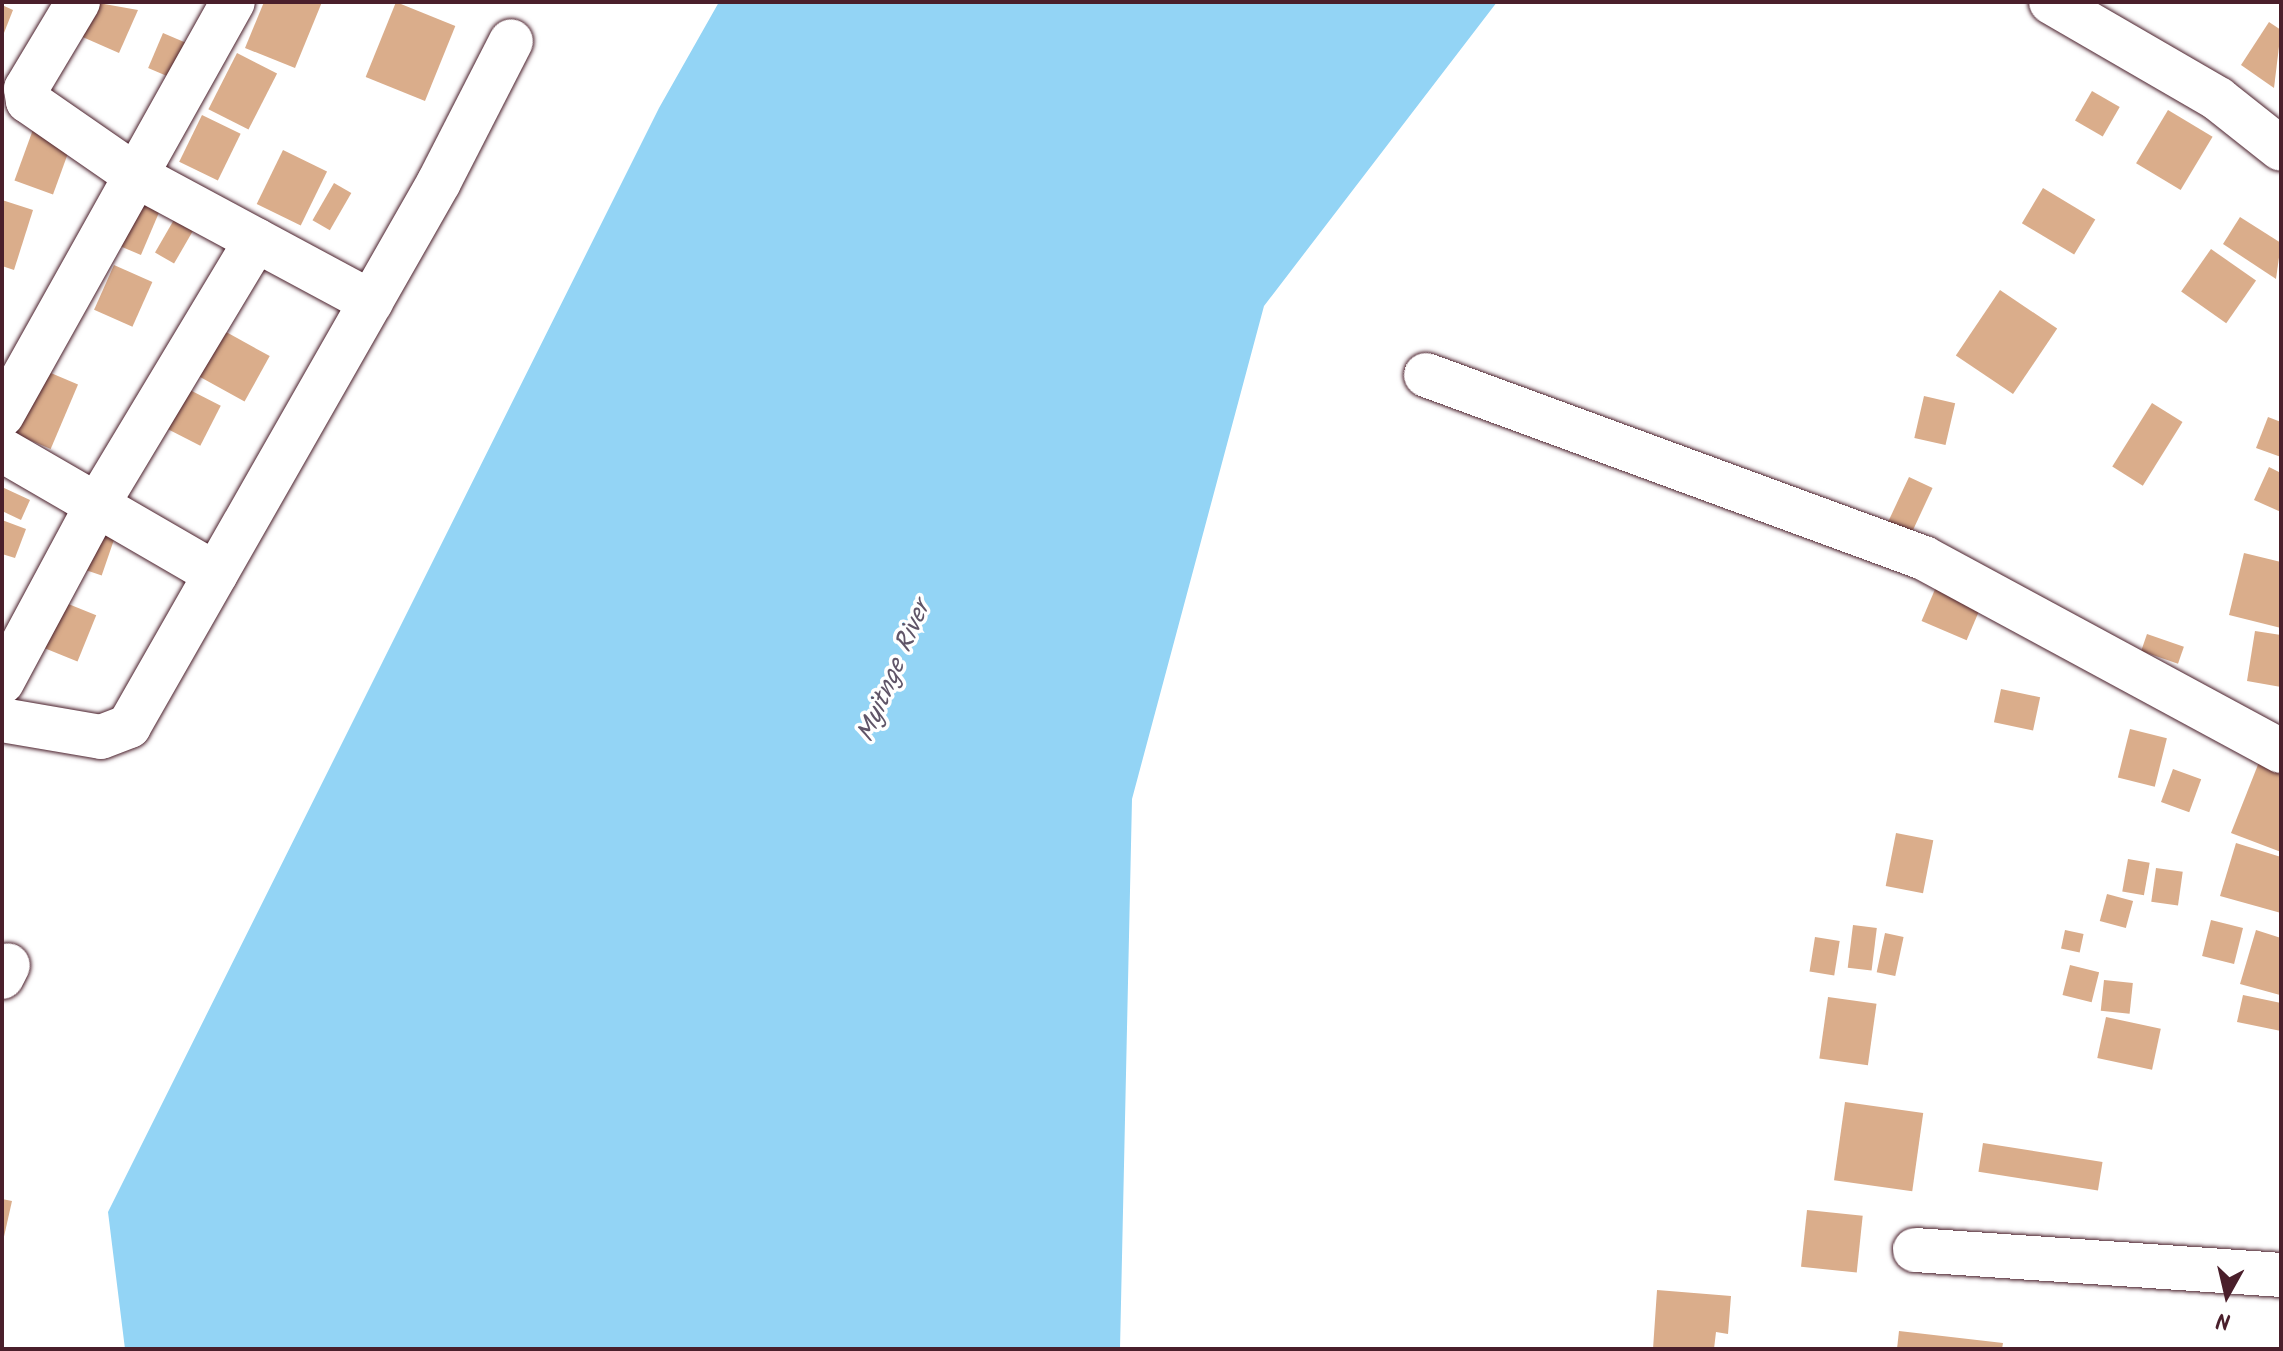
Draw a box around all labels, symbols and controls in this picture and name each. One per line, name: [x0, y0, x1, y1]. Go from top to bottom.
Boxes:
water label: Myitnge River: [851, 597, 939, 747]
north arrow: [2187, 1255, 2267, 1335]
text: N: [2214, 1301, 2233, 1338]

